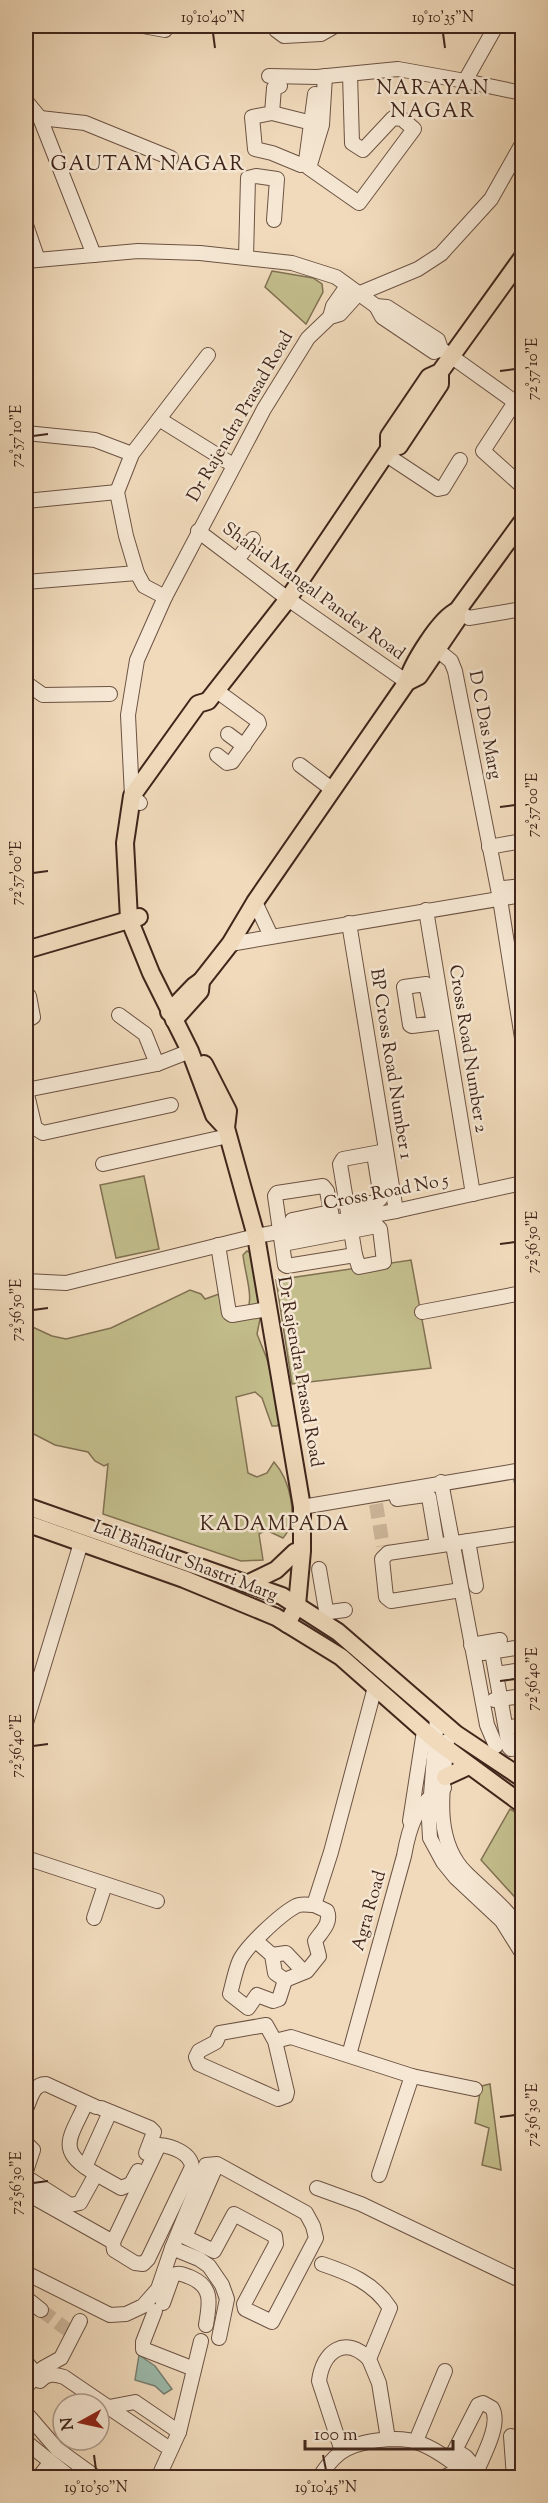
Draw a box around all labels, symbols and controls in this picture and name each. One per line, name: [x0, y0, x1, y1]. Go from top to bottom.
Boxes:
text: 19°10'40"N: [181, 8, 245, 29]
text: 19°10'35"N: [412, 8, 474, 29]
district label: NARAYAN NAGAR: [376, 75, 490, 127]
district label: GAUTAM NAGAR: [51, 151, 245, 180]
street label: Dr Rajendra Prasad Road: [181, 327, 301, 507]
text: 72°57'10"E: [523, 338, 544, 400]
text: 72°57'10"E: [7, 405, 28, 467]
street label: Shahid Mangal Pandey Road: [216, 517, 410, 667]
street label: D C Das Marg: [461, 669, 507, 782]
text: 72°57'00"E: [523, 773, 544, 837]
text: 72°57'00"E: [7, 841, 28, 905]
street label: Cross Road Number 2: [441, 963, 493, 1135]
street label: BP Cross Road Number 1: [362, 967, 418, 1161]
street label: Cross Road No 5: [321, 1168, 451, 1218]
text: 72°56'50"E: [523, 1211, 544, 1273]
street label: Dr Rajendra Prasad Road: [269, 1275, 329, 1469]
text: 72°56'50"E: [7, 1279, 28, 1341]
district label: KADAMPADA: [200, 1511, 350, 1540]
street label: Lal Bahadur Shastri Marg: [89, 1515, 281, 1609]
text: 72°56'40"E: [523, 1647, 544, 1711]
text: 72°56'40"E: [7, 1714, 28, 1778]
street label: Agra Road: [346, 1868, 394, 1954]
text: 72°56'30"E: [523, 2083, 544, 2147]
text: 72°56'30"E: [7, 2151, 28, 2215]
north arrow: [51, 2392, 111, 2452]
scale bar: [305, 2413, 454, 2451]
text: N: [56, 2416, 81, 2432]
text: 100 m: [314, 2423, 358, 2449]
text: 19°10'50"N: [64, 2478, 128, 2499]
text: 19°10'45"N: [295, 2478, 357, 2499]

